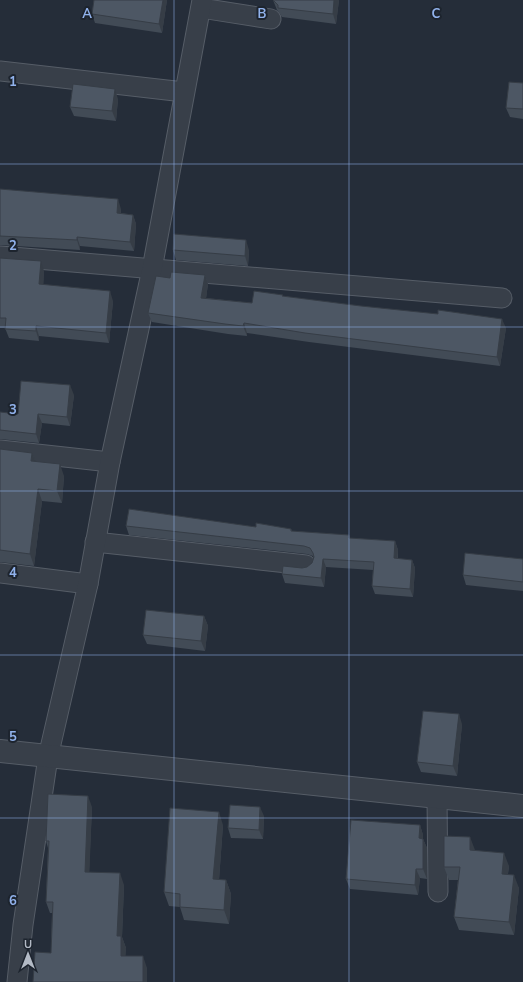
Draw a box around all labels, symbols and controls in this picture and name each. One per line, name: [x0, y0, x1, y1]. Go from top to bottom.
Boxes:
text: A: [82, 5, 92, 23]
text: B: [258, 5, 267, 23]
text: C: [432, 5, 441, 23]
text: 1: [9, 73, 17, 91]
text: 2: [9, 237, 17, 255]
text: 3: [9, 401, 17, 419]
text: 4: [9, 564, 17, 582]
text: 5: [9, 728, 17, 746]
text: 6: [9, 892, 17, 910]
north arrow: [8, 934, 48, 974]
text: U: [24, 937, 32, 952]

